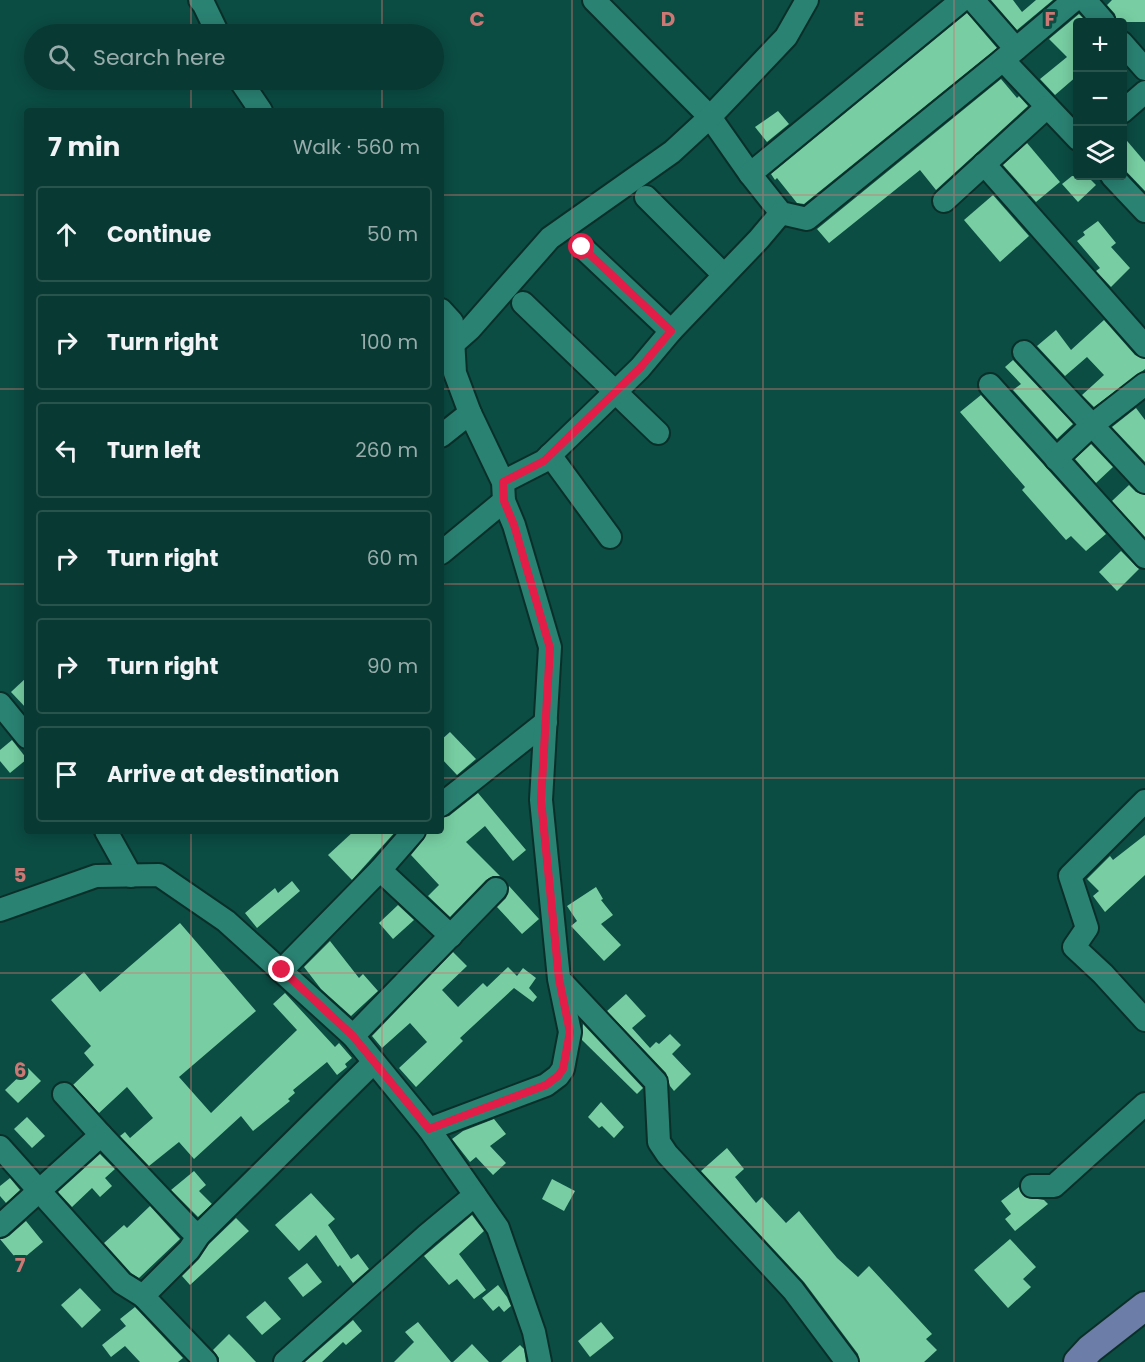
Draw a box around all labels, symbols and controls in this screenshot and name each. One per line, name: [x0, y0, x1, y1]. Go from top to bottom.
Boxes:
text: C: [469, 5, 485, 33]
text: D: [661, 5, 675, 33]
text: E: [854, 5, 864, 33]
text: F: [1045, 5, 1056, 33]
map controls: [1073, 18, 1127, 180]
button: +: [1073, 18, 1127, 72]
search box: [24, 24, 444, 90]
icon: search: [45, 41, 78, 74]
text: Search here: [93, 42, 226, 73]
button: −: [1073, 72, 1127, 126]
button: layers: [1073, 126, 1127, 180]
text: 7 min: [48, 129, 120, 165]
text: Walk · 560 m: [293, 133, 420, 161]
icon: ahead: [50, 218, 83, 251]
text: Continue: [107, 219, 211, 250]
text: 50 m: [367, 220, 418, 248]
route start: [568, 233, 594, 259]
icon: right: [50, 326, 83, 359]
text: Turn right: [107, 327, 218, 358]
text: 100 m: [361, 328, 418, 356]
icon: left: [50, 434, 83, 467]
text: Turn left: [107, 435, 201, 466]
text: 260 m: [355, 436, 418, 464]
icon: right: [50, 542, 83, 575]
text: Turn right: [107, 543, 218, 574]
text: 60 m: [367, 544, 418, 572]
icon: right: [50, 650, 83, 683]
text: Turn right: [107, 651, 218, 682]
text: 90 m: [367, 652, 418, 680]
icon: arrive: [50, 758, 83, 791]
text: Arrive at destination: [107, 759, 339, 790]
text: 5: [14, 861, 27, 889]
route end: [268, 956, 294, 982]
text: 6: [14, 1056, 26, 1084]
text: 7: [15, 1251, 26, 1279]

